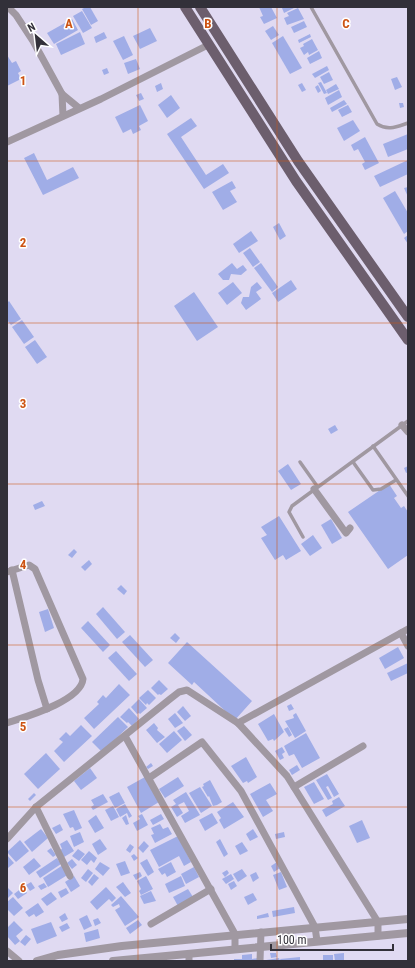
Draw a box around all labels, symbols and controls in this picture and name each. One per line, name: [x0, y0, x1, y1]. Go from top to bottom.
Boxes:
north arrow: [16, 16, 56, 56]
text: A: [65, 16, 73, 31]
text: B: [204, 16, 212, 31]
text: C: [342, 16, 350, 31]
text: N: [26, 20, 38, 35]
text: 1: [20, 73, 26, 88]
text: 2: [20, 235, 27, 250]
text: 3: [20, 396, 26, 411]
text: 4: [20, 557, 27, 572]
text: 5: [20, 719, 27, 734]
text: 6: [20, 880, 27, 895]
scale bar: [271, 926, 393, 952]
text: 100 m: [277, 933, 307, 947]

